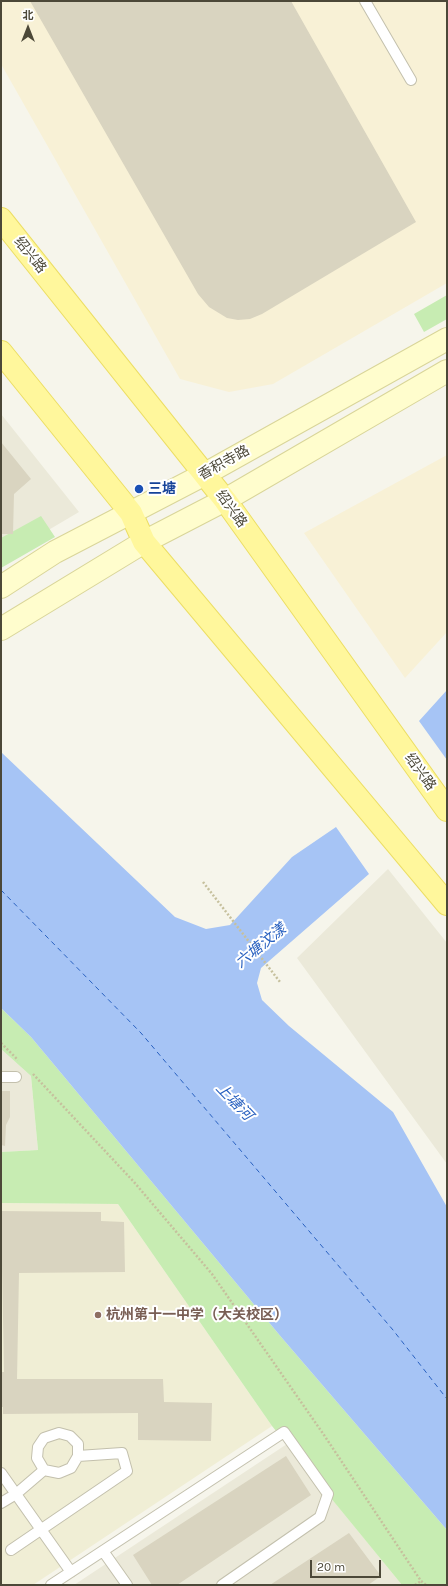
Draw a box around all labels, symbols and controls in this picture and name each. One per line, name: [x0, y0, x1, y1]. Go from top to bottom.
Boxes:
north arrow: [8, 8, 48, 48]
text: 北: [23, 9, 34, 22]
street label: 绍兴路: [10, 233, 50, 277]
street label: 香积寺路: [195, 442, 253, 484]
place label: 三塘: [148, 481, 176, 497]
marker: 三塘: [133, 483, 145, 495]
street label: 绍兴路: [212, 487, 250, 531]
street label: 绍兴路: [401, 750, 439, 794]
water label: 六塘汶漾: [232, 920, 290, 972]
water label: 上塘河: [212, 1080, 256, 1124]
place label: 杭州第十一中学（大关校区）: [106, 1307, 288, 1323]
marker: 杭州第十一中学（大关校区）: [93, 1310, 103, 1320]
scale bar: [312, 1552, 383, 1578]
text: 20 m: [317, 1560, 345, 1574]

